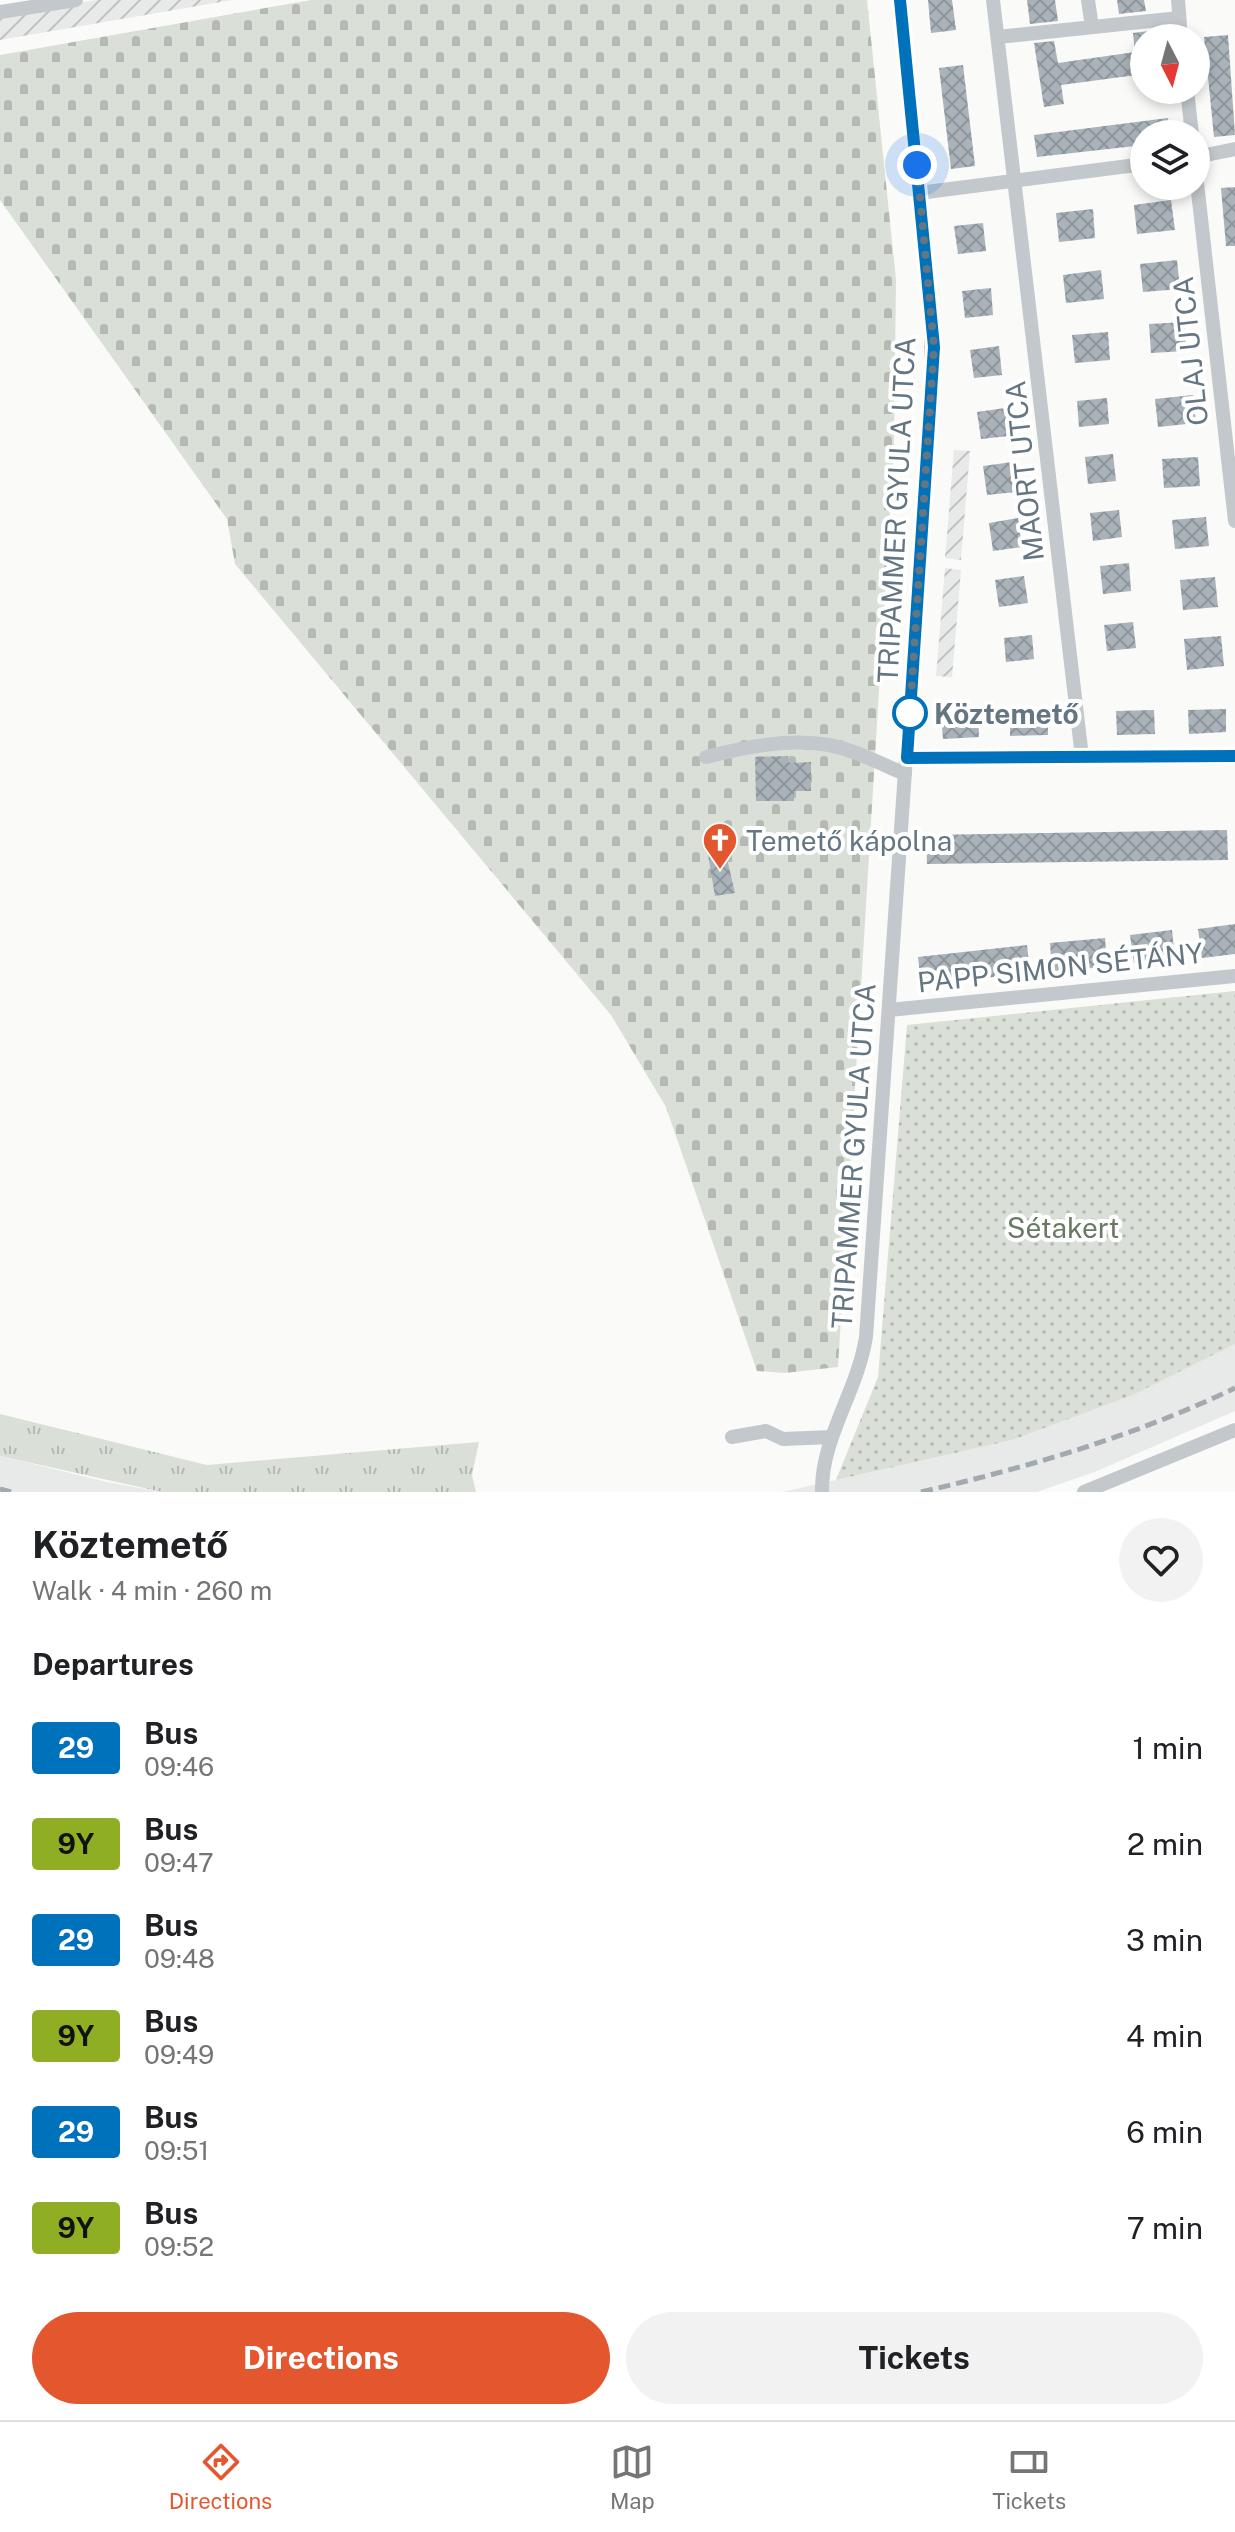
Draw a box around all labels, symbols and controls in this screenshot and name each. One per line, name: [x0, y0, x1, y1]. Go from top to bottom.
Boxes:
north arrow: [1130, 24, 1210, 104]
map controls: [1130, 24, 1210, 200]
button: layers: [1130, 120, 1210, 200]
your location: [897, 145, 937, 185]
street label: OLAJ UTCA: [1166, 275, 1214, 427]
street label: TRIPAMMER GYULA UTCA: [870, 336, 922, 684]
street label: MAORT UTCA: [998, 379, 1050, 563]
marker: Köztemető: [893, 696, 927, 730]
place label: Köztemető: [934, 697, 1079, 730]
church icon: Temető kápolna: [701, 821, 739, 871]
place label: Temető kápolna: [746, 824, 952, 857]
street label: PAPP SIMON SÉTÁNY: [916, 936, 1204, 998]
street label: TRIPAMMER GYULA UTCA: [824, 982, 882, 1330]
park label: Sétakert: [1007, 1211, 1119, 1244]
button: heart: [1119, 1518, 1203, 1602]
text: Köztemető: [32, 1522, 228, 1567]
text: Walk · 4 min · 260 m: [32, 1575, 272, 1606]
text: Departures: [32, 1646, 194, 1682]
text: Bus: [144, 1715, 198, 1751]
text: 1 min: [1133, 1730, 1203, 1766]
text: 29: [58, 1731, 94, 1764]
text: 09:46: [144, 1751, 214, 1782]
text: Bus: [144, 1811, 198, 1847]
text: 2 min: [1127, 1826, 1203, 1862]
text: 9Y: [57, 1827, 95, 1860]
text: 09:47: [144, 1847, 214, 1878]
text: Bus: [144, 1907, 198, 1943]
text: 3 min: [1126, 1922, 1203, 1958]
text: 29: [58, 1923, 94, 1956]
text: 09:48: [144, 1943, 215, 1974]
text: Bus: [144, 2003, 198, 2039]
text: 4 min: [1126, 2018, 1203, 2054]
text: 9Y: [57, 2019, 95, 2052]
text: 09:49: [144, 2039, 214, 2070]
text: Bus: [144, 2099, 198, 2135]
text: 6 min: [1126, 2114, 1203, 2150]
text: 29: [58, 2115, 94, 2148]
text: 09:51: [144, 2135, 209, 2166]
text: Bus: [144, 2195, 198, 2231]
text: 7 min: [1127, 2210, 1203, 2246]
text: 9Y: [57, 2211, 95, 2244]
text: 09:52: [144, 2231, 214, 2262]
button: Directions: [32, 2312, 610, 2404]
button: Tickets: [626, 2312, 1203, 2404]
tab: Directions: [169, 2440, 272, 2514]
tab: Map: [610, 2440, 655, 2514]
tab: Tickets: [992, 2440, 1066, 2514]

